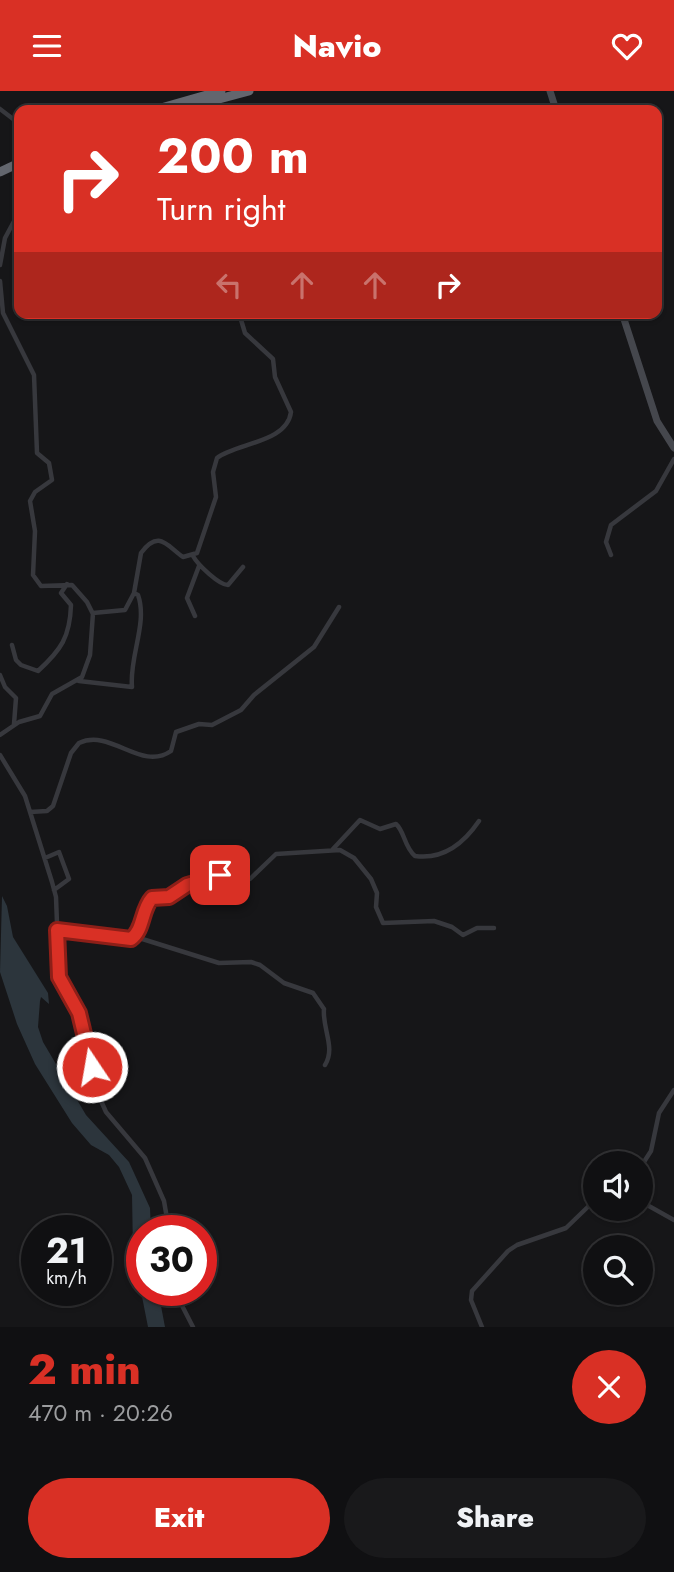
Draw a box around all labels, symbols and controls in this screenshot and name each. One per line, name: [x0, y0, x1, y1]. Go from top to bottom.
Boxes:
text: Navio: [292, 23, 382, 69]
icon: menu: [28, 27, 66, 65]
icon: heart: [608, 27, 646, 65]
text: 200 m: [157, 121, 309, 191]
icon: right: [42, 133, 133, 224]
text: Turn right: [157, 186, 286, 232]
icon: left: [210, 266, 248, 304]
icon: ahead: [283, 266, 321, 304]
icon: ahead: [356, 266, 394, 304]
icon: right: [429, 266, 467, 304]
pin: [190, 845, 250, 905]
icon: arrive: [201, 856, 239, 894]
position arrow: [55, 1030, 129, 1104]
map controls: [583, 1151, 653, 1305]
button: sound: [583, 1151, 653, 1221]
speed limit sign: 30: [126, 1215, 217, 1306]
text: 21: [46, 1226, 87, 1276]
button: search: [583, 1235, 653, 1305]
text: km/h: [46, 1265, 87, 1291]
text: 2 min: [28, 1339, 141, 1400]
button: close: [572, 1350, 646, 1424]
text: 470 m · 20:26: [28, 1396, 173, 1430]
button: Exit: [28, 1478, 330, 1558]
button: Share: [344, 1478, 646, 1558]

